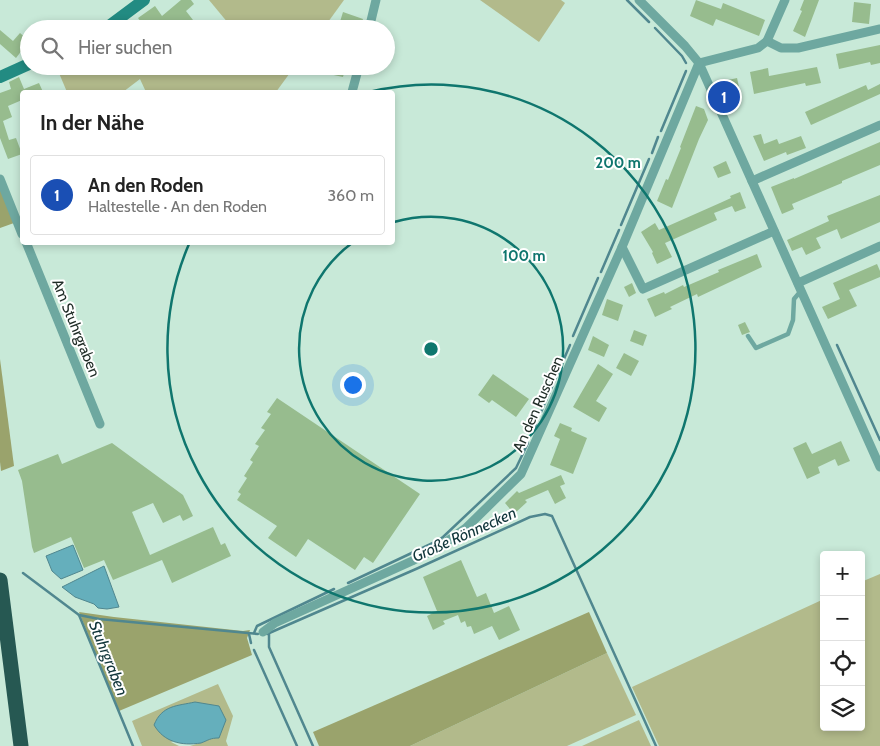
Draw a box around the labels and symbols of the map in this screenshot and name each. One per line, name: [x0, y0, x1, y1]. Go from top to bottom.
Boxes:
pin: 1: [708, 78, 740, 116]
text: 200 m: [595, 154, 641, 172]
text: 100 m: [502, 247, 546, 265]
street label: Am Stuhrgraben: [48, 277, 104, 379]
centre of rings: [422, 340, 440, 358]
street label: An den Ruschen: [509, 353, 567, 455]
your location: [340, 372, 366, 398]
water label: Große Rönnecken: [409, 503, 519, 566]
water label: Stuhrgraben: [85, 618, 132, 698]

